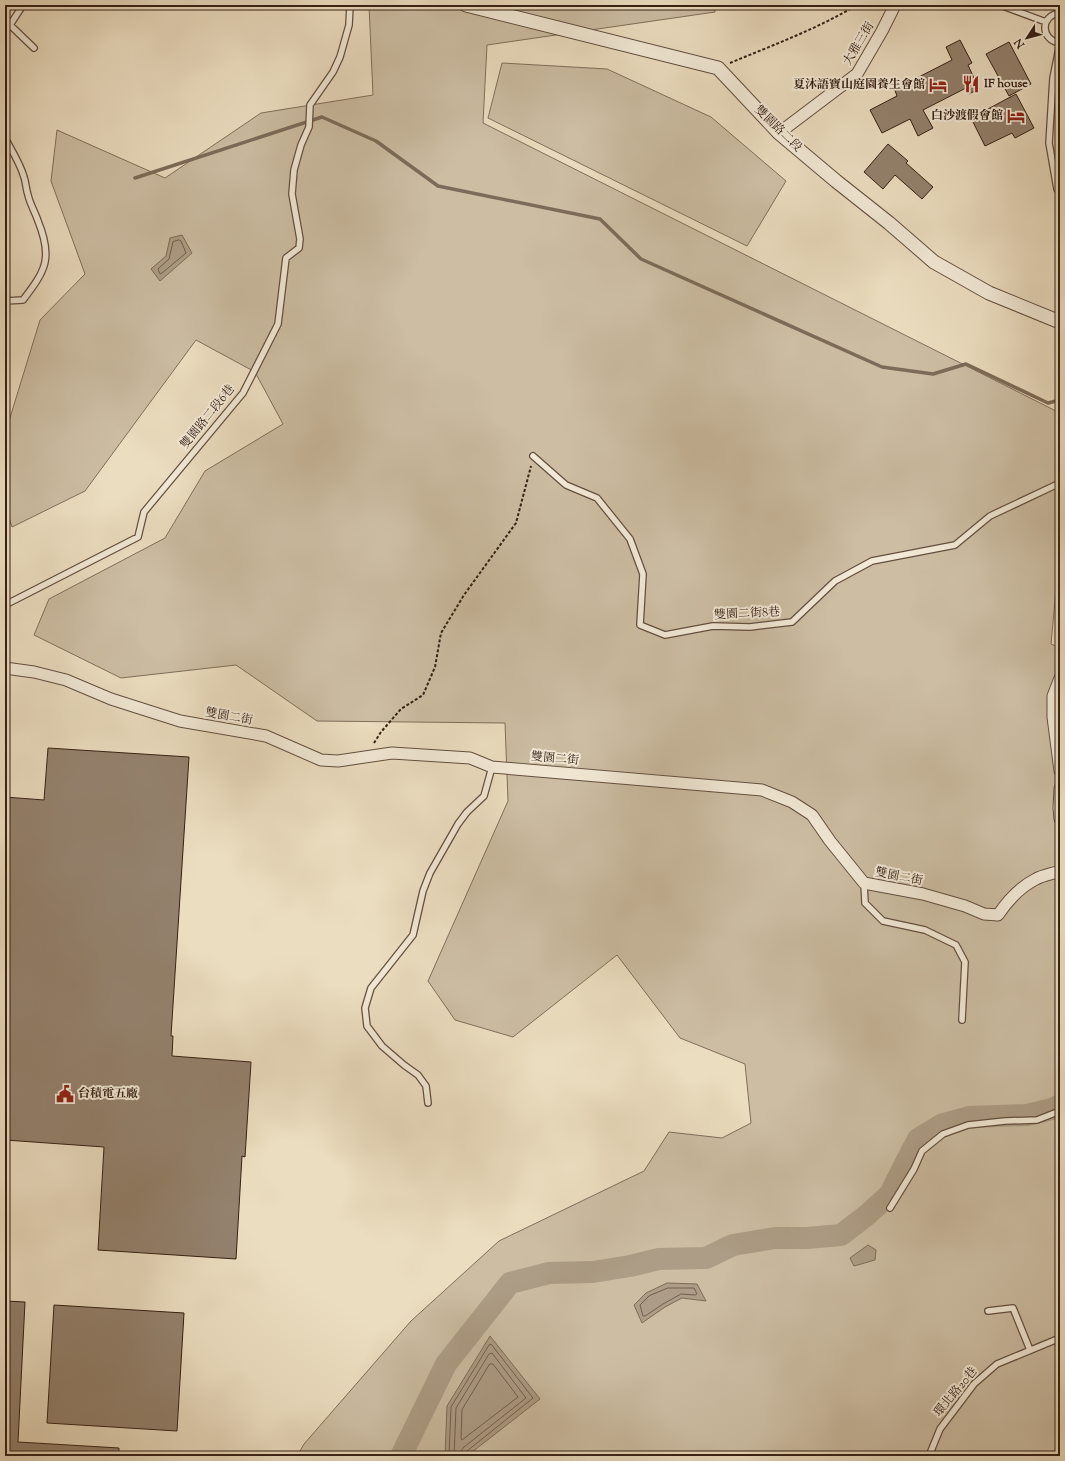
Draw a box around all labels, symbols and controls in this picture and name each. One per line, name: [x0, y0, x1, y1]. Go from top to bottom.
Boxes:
street label: 大雅三街: [839, 18, 880, 69]
north arrow: [1007, 18, 1047, 58]
text: N: [1011, 35, 1029, 52]
restaurant icon: IF house: [961, 74, 981, 94]
hotel icon: 夏沐語寶山庭園養生會館: [928, 75, 948, 95]
place label: IF house: [983, 75, 1028, 93]
place label: 夏沐語寶山庭園養生會館: [793, 76, 925, 94]
street label: 雙園路二段: [750, 102, 806, 156]
hotel icon: 白沙渡假會館: [1006, 106, 1026, 126]
place label: 白沙渡假會館: [931, 107, 1003, 125]
street label: 雙園路二段6巷: [176, 381, 240, 453]
street label: 雙園二街8巷: [714, 603, 780, 625]
street label: 雙園二街: [204, 704, 255, 730]
street label: 雙園二街: [530, 748, 581, 770]
street label: 雙園二街: [874, 864, 925, 891]
public building icon: 台積電五廠: [55, 1084, 75, 1104]
place label: 台積電五廠: [78, 1085, 138, 1103]
street label: 環北路20巷: [930, 1363, 982, 1421]

